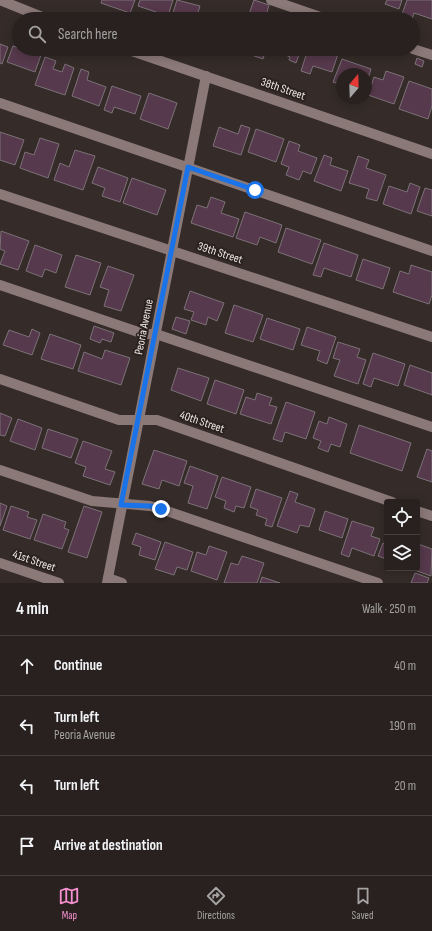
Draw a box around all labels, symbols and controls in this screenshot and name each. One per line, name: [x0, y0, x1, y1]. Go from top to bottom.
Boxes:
search box: [12, 12, 420, 56]
icon: search: [26, 23, 48, 45]
text: Search here: [58, 25, 118, 44]
north arrow: [336, 68, 372, 104]
street label: 38th Street: [259, 74, 308, 104]
route start: [246, 181, 264, 199]
street label: 39th Street: [196, 239, 245, 267]
street label: Peoria Avenue: [131, 298, 157, 356]
street label: 40th Street: [178, 407, 227, 437]
map controls: [384, 499, 420, 571]
button: locate: [384, 499, 420, 535]
route end: [152, 500, 170, 518]
button: layers: [384, 535, 420, 571]
street label: 41st Street: [11, 547, 58, 575]
text: 4 min: [16, 599, 49, 619]
text: Walk · 250 m: [362, 601, 416, 617]
icon: ahead: [16, 655, 38, 677]
text: Continue: [54, 656, 103, 675]
text: 40 m: [394, 658, 416, 674]
text: Turn left: [54, 708, 99, 727]
icon: left: [16, 715, 38, 737]
text: 190 m: [389, 718, 416, 734]
text: Peoria Avenue: [54, 727, 115, 743]
icon: left: [16, 775, 38, 797]
text: Turn left: [54, 776, 99, 795]
text: 20 m: [394, 778, 416, 794]
icon: arrive: [16, 835, 38, 857]
text: Arrive at destination: [54, 836, 163, 855]
tab: Map: [58, 885, 80, 922]
tab: Directions: [197, 885, 235, 922]
tab: Saved: [352, 885, 374, 922]

